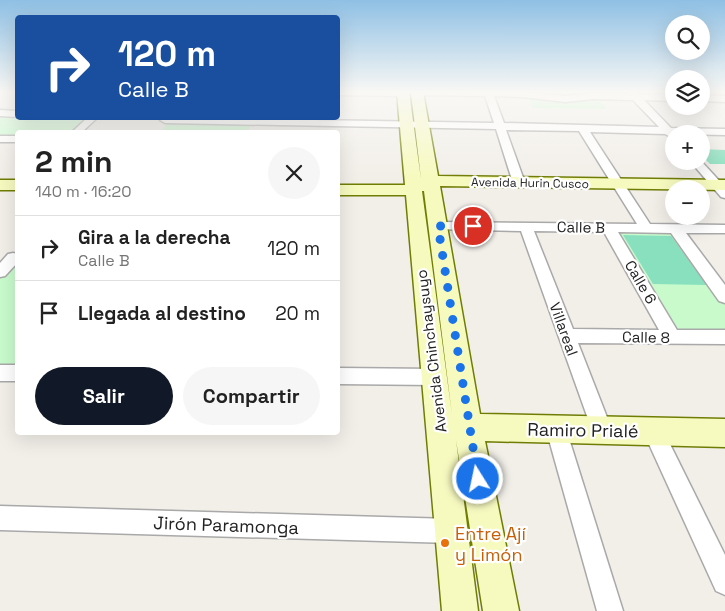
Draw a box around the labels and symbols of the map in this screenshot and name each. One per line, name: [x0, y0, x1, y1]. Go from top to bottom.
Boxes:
street label: Avenida Hurin Cusco: [471, 174, 589, 192]
pin: [452, 205, 494, 247]
street label: Calle B: [557, 217, 605, 237]
street label: Calle 6: [621, 257, 661, 307]
street label: Avenida Chinchaysuyo: [412, 269, 450, 433]
street label: Villareal: [546, 300, 582, 358]
street label: Calle 8: [622, 327, 670, 347]
street label: Ramiro Prialé: [527, 418, 639, 442]
position arrow: [451, 452, 503, 504]
street label: Jirón Paramonga: [153, 511, 299, 539]
place label: Entre Ají y Limón: [455, 522, 526, 566]
marker: Entre Ají y Limón: [439, 537, 451, 549]

